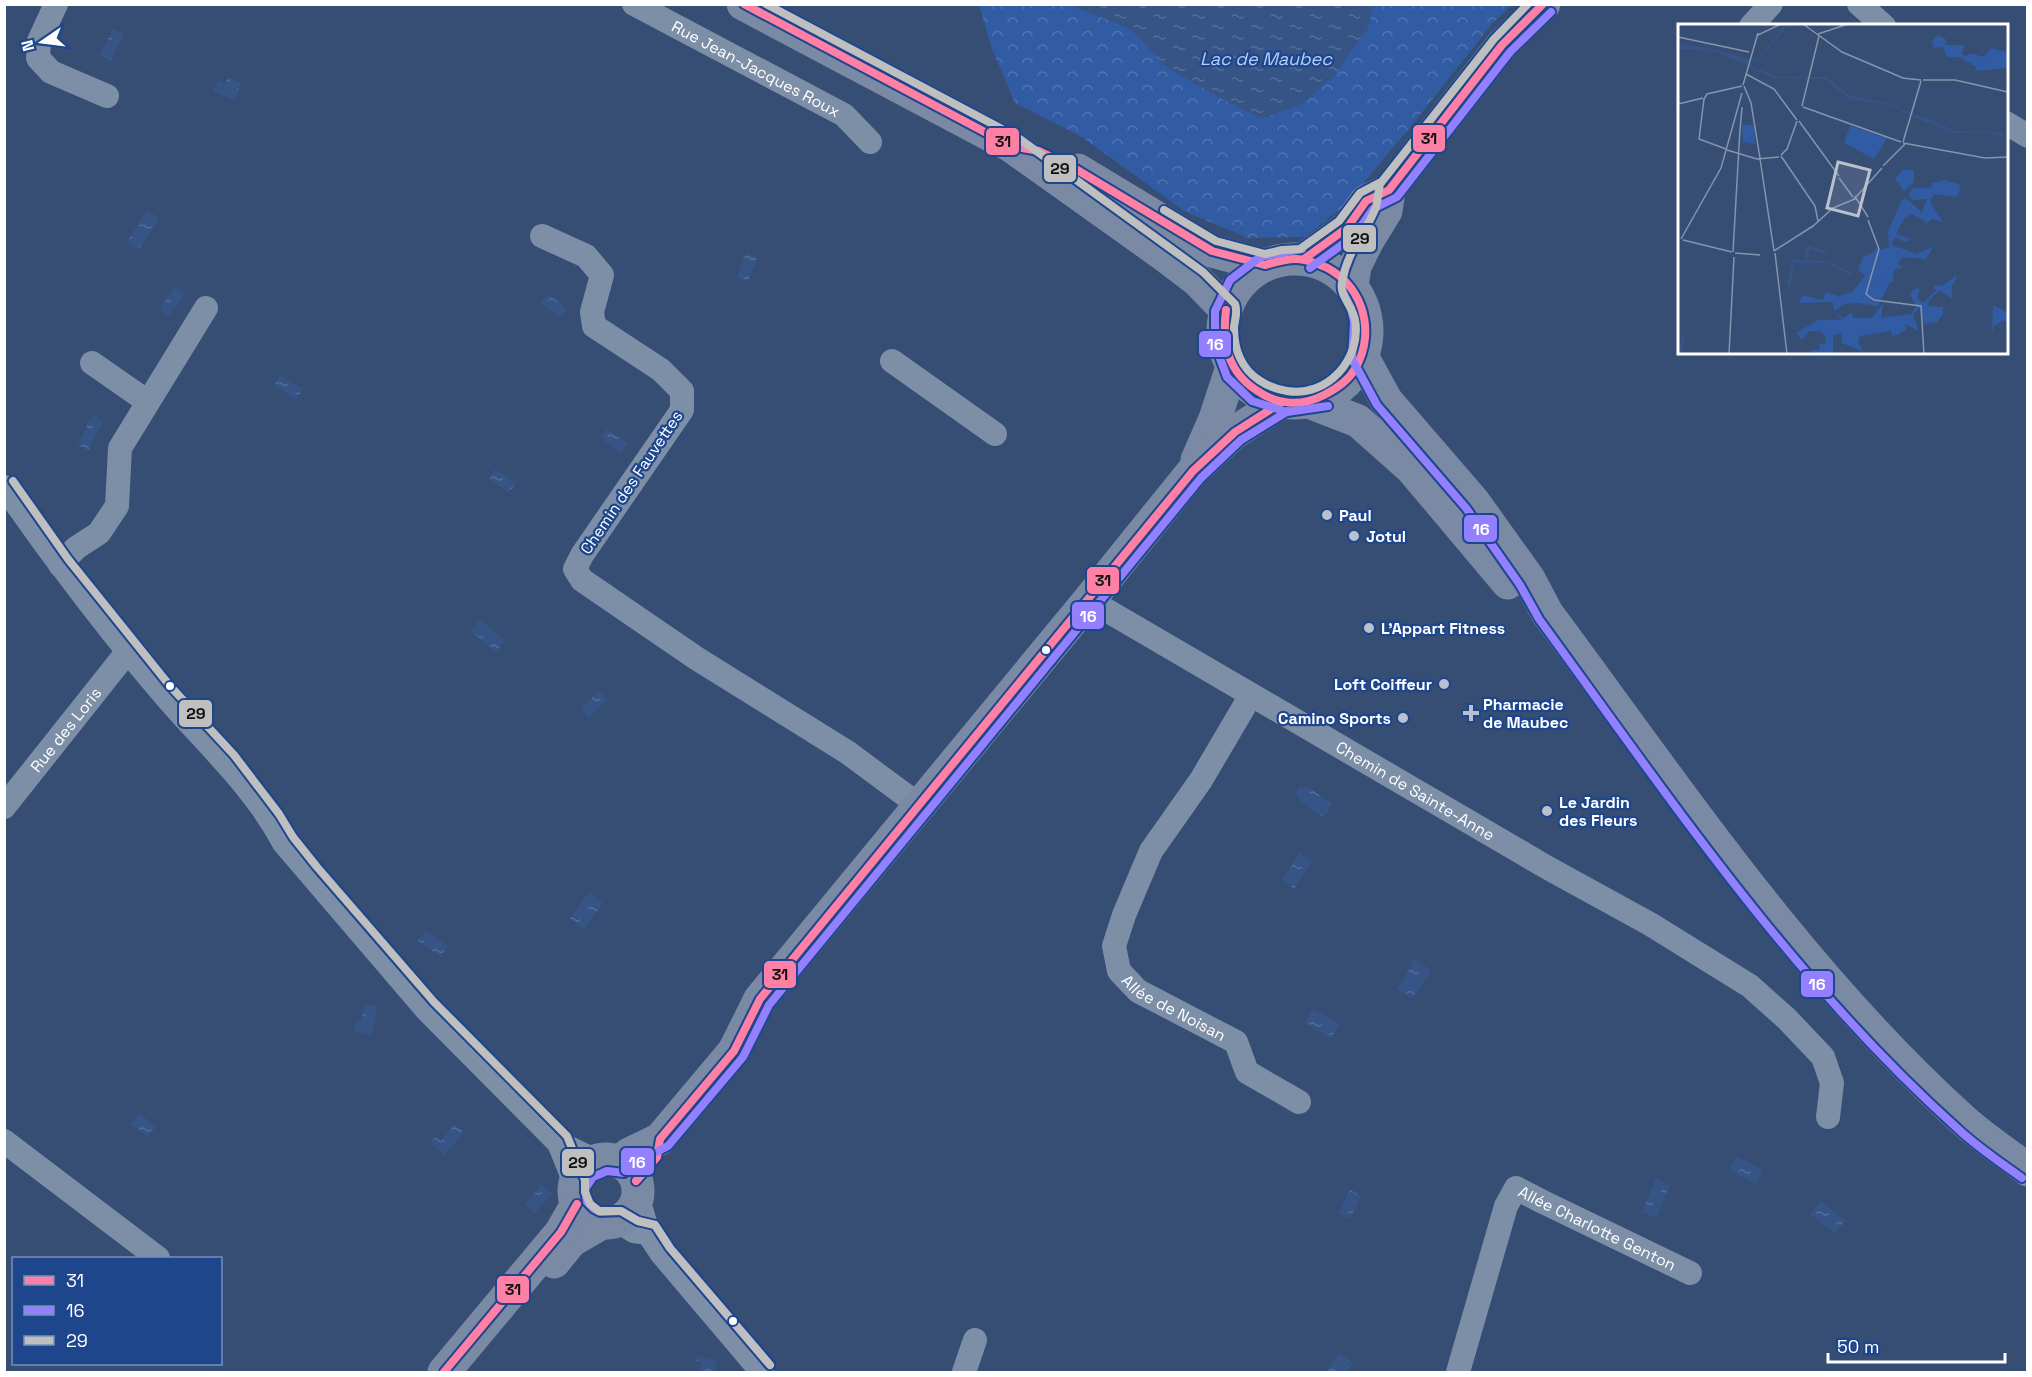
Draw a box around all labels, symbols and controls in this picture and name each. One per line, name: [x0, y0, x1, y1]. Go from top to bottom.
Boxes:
north arrow: [12, 12, 72, 72]
street label: Rue Jean-Jacques Roux: [668, 16, 844, 122]
inset map: [1678, 24, 2008, 354]
text: N: [16, 38, 39, 53]
water label: Lac de Maubec: [1200, 47, 1333, 70]
line badge: 31: [1412, 124, 1446, 153]
line badge: 31: [985, 127, 1020, 156]
text: 31: [1421, 128, 1437, 149]
text: 31: [995, 131, 1011, 152]
line badge: 29: [1043, 154, 1077, 183]
text: 29: [1050, 158, 1070, 179]
line badge: 29: [1342, 224, 1377, 253]
text: 29: [1350, 228, 1370, 249]
line badge: 16: [1198, 330, 1232, 358]
text: 16: [1206, 334, 1224, 355]
street label: Chemin des Fauvettes: [575, 406, 687, 558]
place label: Paul: [1339, 505, 1372, 526]
marker: Paul: [1320, 508, 1334, 522]
line badge: 16: [1463, 514, 1498, 543]
text: 16: [1472, 519, 1490, 540]
place label: Jotul: [1366, 526, 1406, 547]
marker: Jotul: [1347, 529, 1361, 543]
line badge: 31: [1086, 566, 1120, 595]
text: 31: [1095, 570, 1111, 591]
line badge: 16: [1071, 601, 1105, 630]
text: 16: [1079, 606, 1097, 627]
place label: L'Appart Fitness: [1381, 618, 1505, 639]
marker: L'Appart Fitness: [1362, 621, 1376, 635]
unlabelled marker: [1040, 644, 1052, 656]
place label: Loft Coiffeur: [1334, 674, 1432, 695]
marker: Loft Coiffeur: [1437, 677, 1451, 691]
unlabelled marker: [164, 680, 176, 692]
street label: Rue des Loris: [26, 683, 106, 777]
place label: Pharmacie de Maubec: [1483, 694, 1568, 733]
line badge: 29: [178, 699, 213, 728]
text: 29: [186, 703, 206, 724]
marker: Pharmacie de Maubec: [1464, 706, 1478, 720]
place label: Camino Sports: [1278, 708, 1391, 729]
marker: Camino Sports: [1396, 711, 1410, 725]
street label: Chemin de Sainte-Anne: [1332, 736, 1498, 846]
place label: Le Jardin des Fleurs: [1559, 792, 1637, 831]
marker: Le Jardin des Fleurs: [1540, 804, 1554, 818]
line badge: 31: [763, 960, 797, 989]
text: 31: [772, 964, 788, 985]
street label: Allée de Noisan: [1117, 970, 1229, 1046]
line badge: 16: [1800, 970, 1834, 998]
text: 16: [1808, 974, 1826, 995]
line badge: 16: [620, 1147, 655, 1176]
line badge: 29: [561, 1148, 595, 1177]
text: 29: [568, 1152, 588, 1173]
text: 16: [628, 1152, 646, 1173]
street label: Allée Charlotte Genton: [1515, 1181, 1679, 1276]
legend: [12, 1257, 222, 1365]
text: 31: [66, 1269, 84, 1292]
line badge: 31: [496, 1275, 530, 1304]
text: 31: [505, 1279, 521, 1300]
text: 16: [66, 1299, 85, 1322]
unlabelled marker: [727, 1315, 739, 1327]
scale bar: [1828, 1326, 2005, 1364]
text: 29: [66, 1329, 88, 1352]
text: 50 m: [1837, 1335, 1879, 1358]

